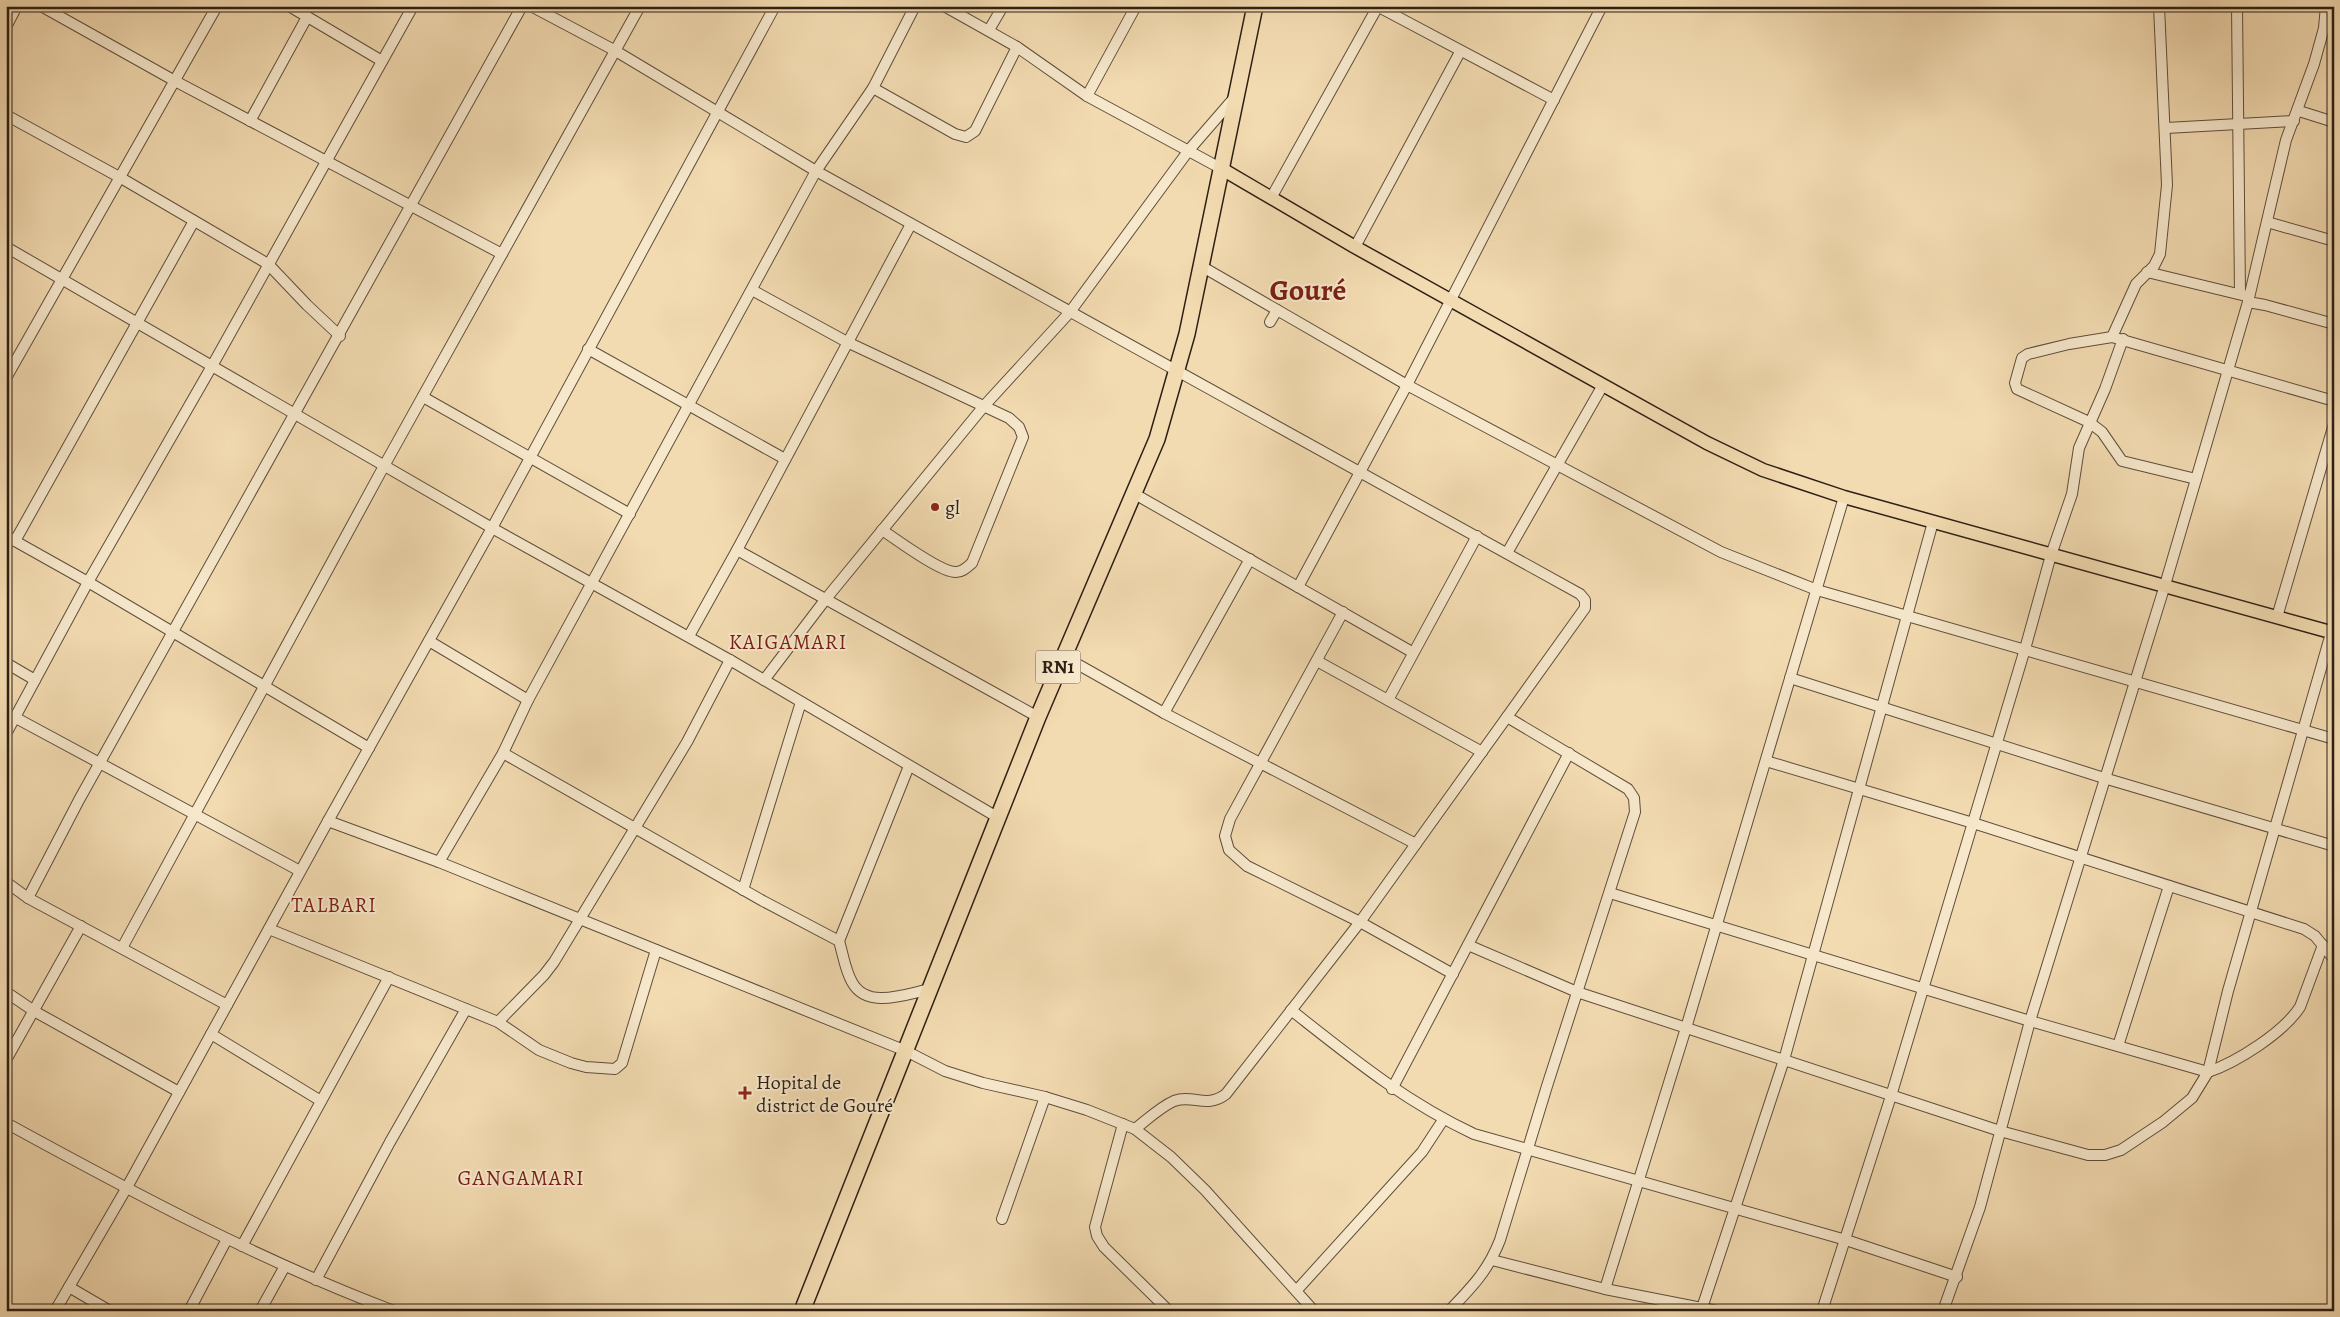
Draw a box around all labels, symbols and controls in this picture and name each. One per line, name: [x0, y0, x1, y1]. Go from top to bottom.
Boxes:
district label: Gouré: [1270, 270, 1346, 310]
place label: gl: [945, 494, 960, 521]
marker: gl: [929, 501, 941, 513]
district label: KAIGAMARI: [729, 628, 847, 656]
road number: RN1: [1036, 650, 1080, 684]
district label: TALBARI: [291, 891, 377, 919]
place label: Hopital de district de Gouré: [756, 1069, 893, 1119]
marker: Hopital de district de Gouré: [738, 1086, 752, 1100]
district label: GANGAMARI: [457, 1164, 585, 1192]

